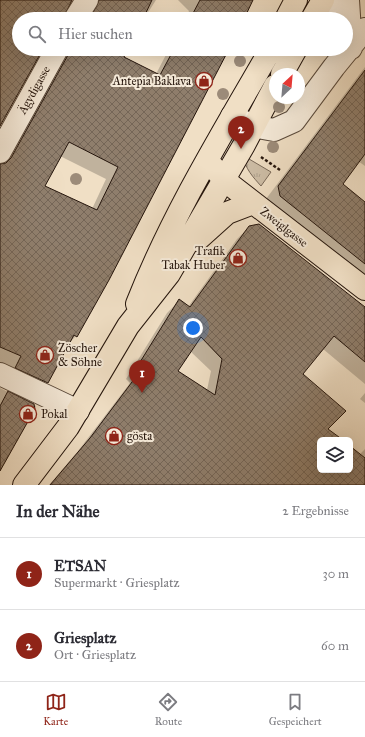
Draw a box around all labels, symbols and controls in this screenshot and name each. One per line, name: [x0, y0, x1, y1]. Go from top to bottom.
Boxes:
search box: [12, 12, 353, 56]
icon: search: [26, 23, 48, 45]
text: Hier suchen: [58, 25, 133, 43]
street label: Ägydigasse: [14, 63, 54, 118]
north arrow: [269, 68, 305, 104]
shop icon: Antepia Baklava: [194, 71, 214, 91]
place label: Antepia Baklava: [112, 74, 192, 88]
pin: 2: [228, 116, 254, 149]
street label: Zweiglgasse: [257, 204, 311, 251]
place label: Trafik Tabak Huber: [161, 244, 225, 272]
shop icon: Trafik Tabak Huber: [228, 248, 248, 268]
your location: [183, 318, 203, 338]
place label: Zöscher & Söhne: [58, 341, 102, 369]
shop icon: Zöscher & Söhne: [35, 345, 55, 365]
pin: 1: [129, 360, 155, 393]
shop icon: Pokal: [18, 404, 38, 424]
place label: Pokal: [41, 407, 68, 421]
shop icon: gösta: [104, 426, 124, 446]
place label: gösta: [127, 429, 153, 444]
map controls: [317, 437, 353, 473]
button: layers: [317, 437, 353, 473]
text: In der Nähe: [16, 501, 100, 522]
text: 2 Ergebnisse: [282, 503, 349, 519]
text: ETSAN: [54, 557, 106, 575]
text: 1: [26, 566, 32, 582]
text: 30 m: [323, 566, 349, 582]
text: Supermarkt · Griesplatz: [54, 575, 180, 591]
text: Griesplatz: [54, 629, 116, 647]
text: 2: [26, 638, 32, 654]
text: 60 m: [321, 638, 349, 654]
text: Ort · Griesplatz: [54, 647, 136, 663]
tab: Karte: [43, 691, 68, 728]
tab: Route: [155, 691, 182, 728]
tab: Gespeichert: [269, 691, 322, 728]

